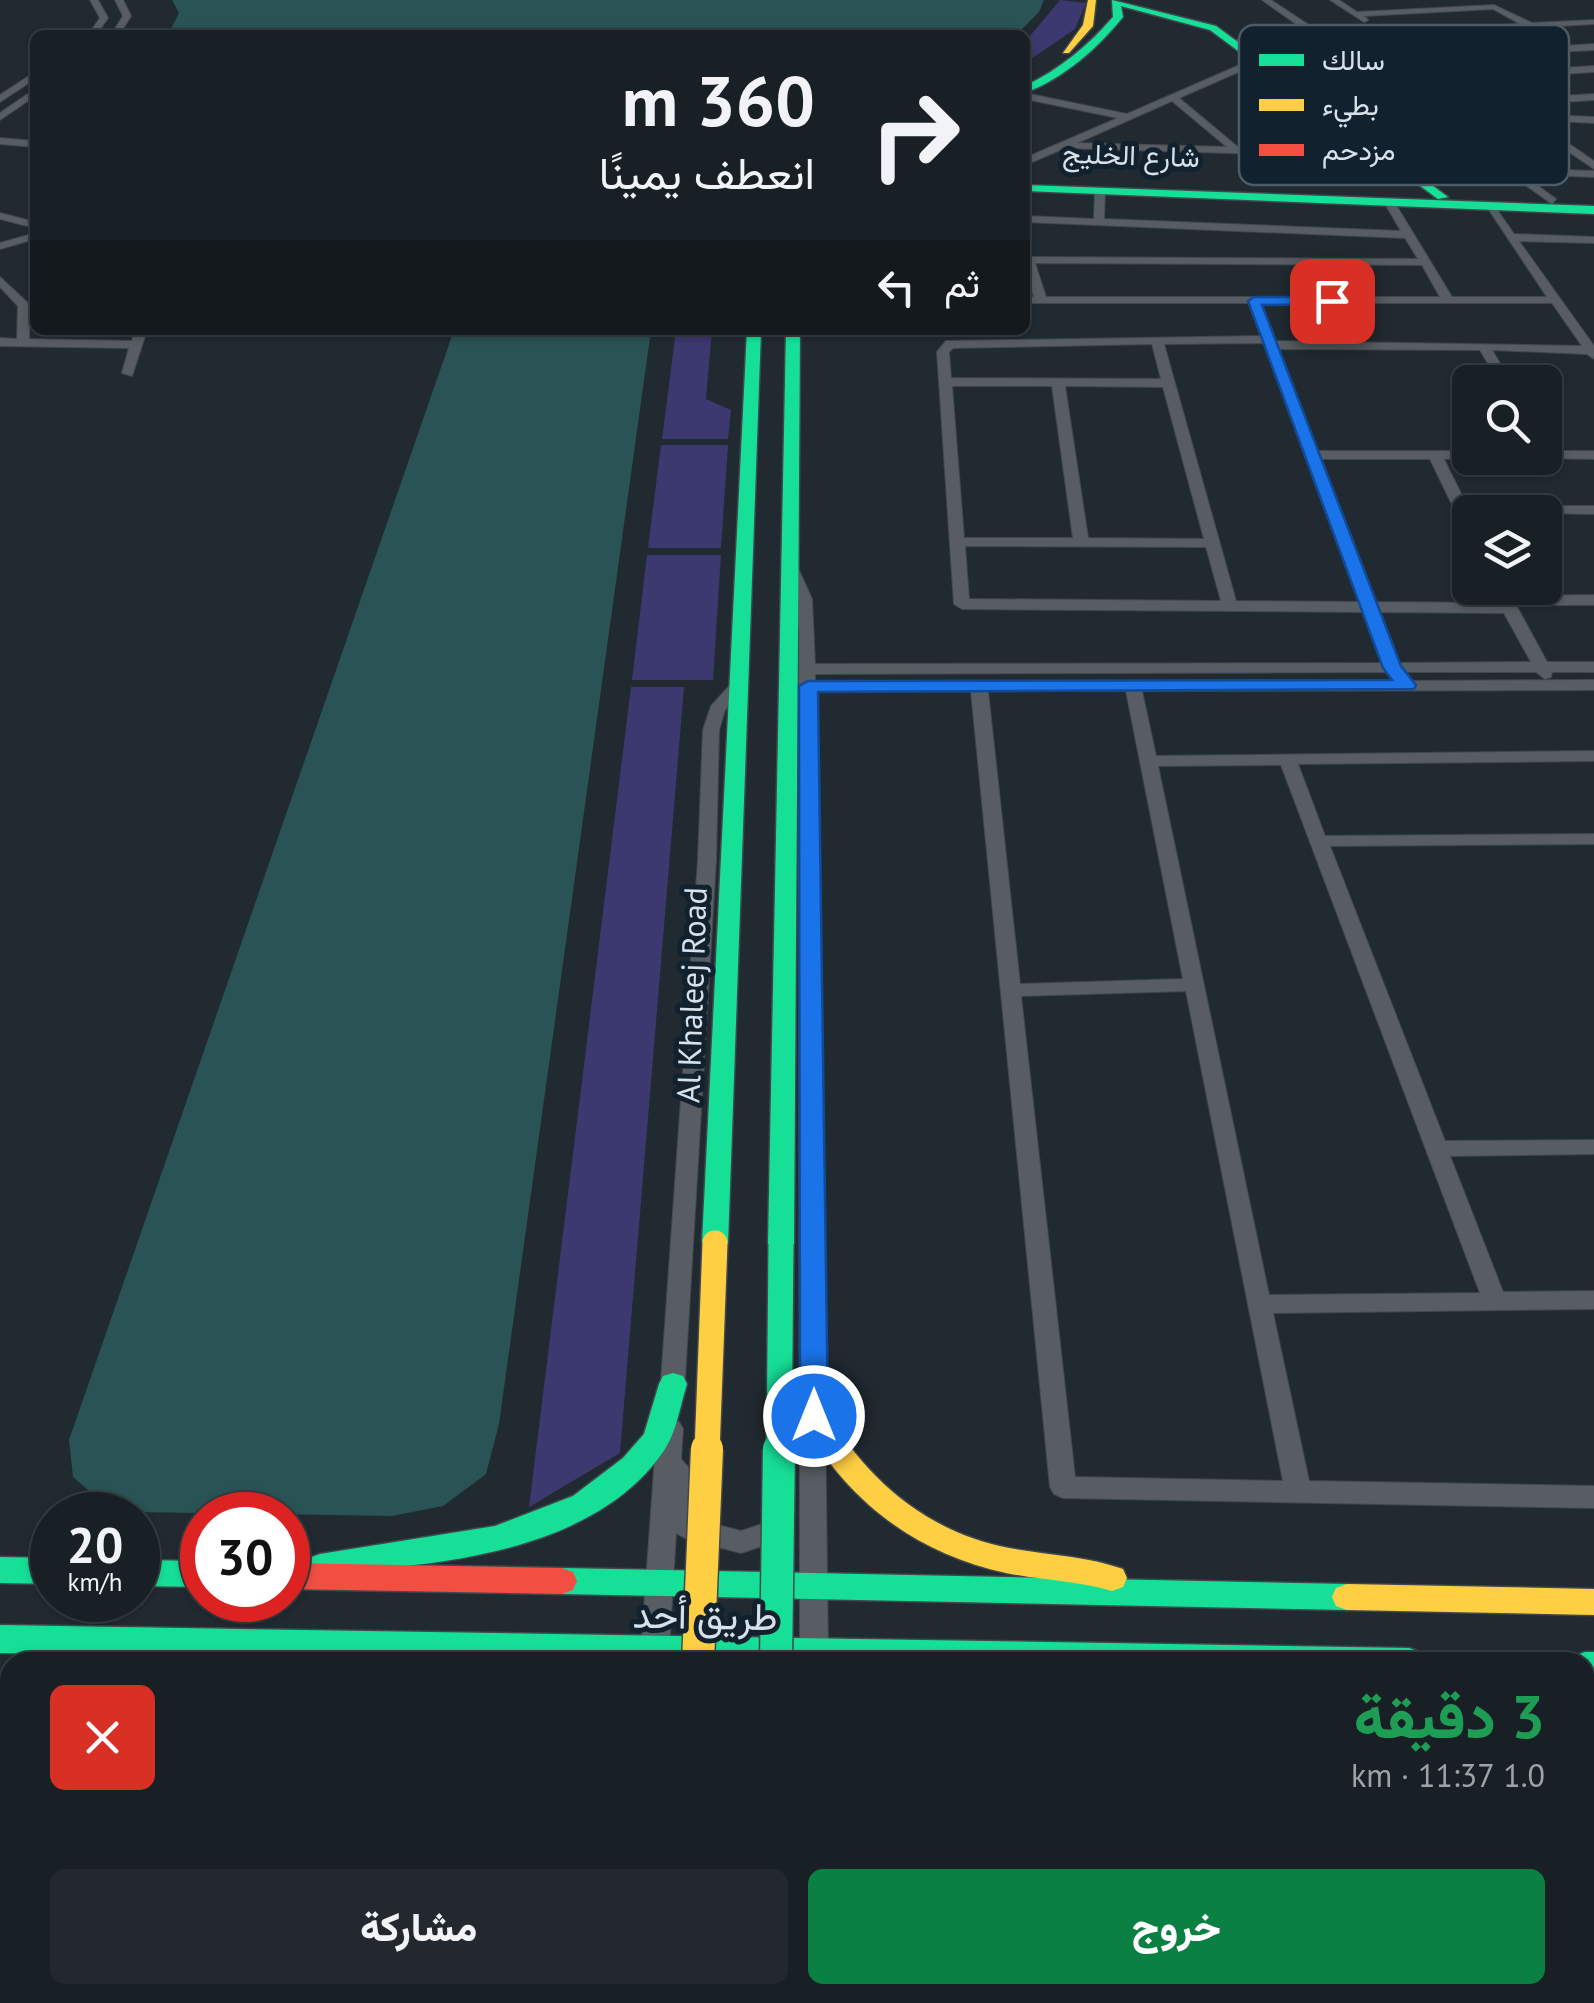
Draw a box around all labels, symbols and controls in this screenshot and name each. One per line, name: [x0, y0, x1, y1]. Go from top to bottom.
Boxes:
legend: [1239, 25, 1569, 185]
text: سالك: [1322, 41, 1385, 78]
text: 360 m: [622, 55, 815, 145]
icon: right: [850, 70, 980, 200]
text: بطيء: [1322, 86, 1379, 128]
text: مزدحم: [1322, 131, 1395, 169]
street label: شارع الخليج: [1062, 134, 1200, 177]
text: انعطف يمينًا: [599, 143, 815, 201]
text: ثم: [944, 258, 980, 307]
pin: [1290, 259, 1375, 344]
icon: left: [869, 260, 924, 315]
icon: arrive: [1305, 274, 1360, 329]
map controls: [1452, 365, 1562, 605]
button: search: [1452, 365, 1562, 475]
button: layers: [1452, 495, 1562, 605]
street label: Al Khaleej Road: [666, 886, 716, 1104]
position arrow: [762, 1364, 866, 1468]
speed limit sign: 30: [180, 1492, 310, 1622]
text: 20: [67, 1512, 123, 1577]
text: km/h: [68, 1566, 122, 1598]
street label: طريق أحد: [632, 1589, 778, 1640]
text: 3 دقيقة: [1354, 1677, 1545, 1755]
button: close: [50, 1685, 155, 1790]
text: 1.0 km · 11:37: [1351, 1754, 1545, 1796]
button: مشاركة: [50, 1869, 788, 1984]
button: خروج: [808, 1869, 1545, 1984]

